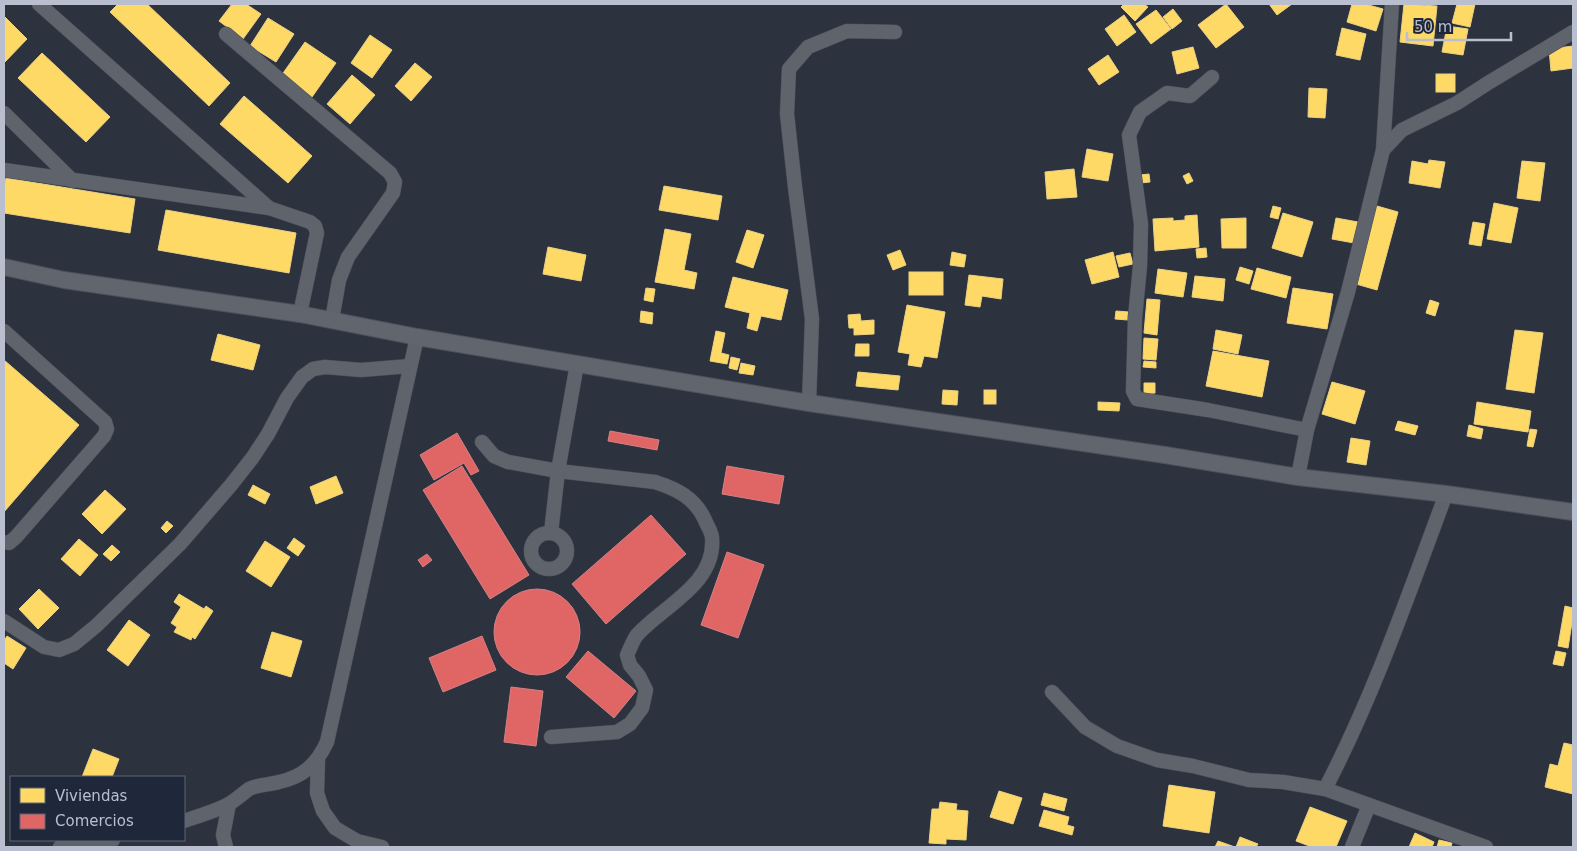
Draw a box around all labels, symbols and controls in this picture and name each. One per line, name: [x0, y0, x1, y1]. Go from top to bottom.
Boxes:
scale bar: [1407, 10, 1511, 42]
text: 50 m: [1414, 18, 1452, 36]
legend: [10, 776, 185, 841]
text: Viviendas: [55, 787, 128, 805]
text: Comercios: [55, 812, 134, 830]

